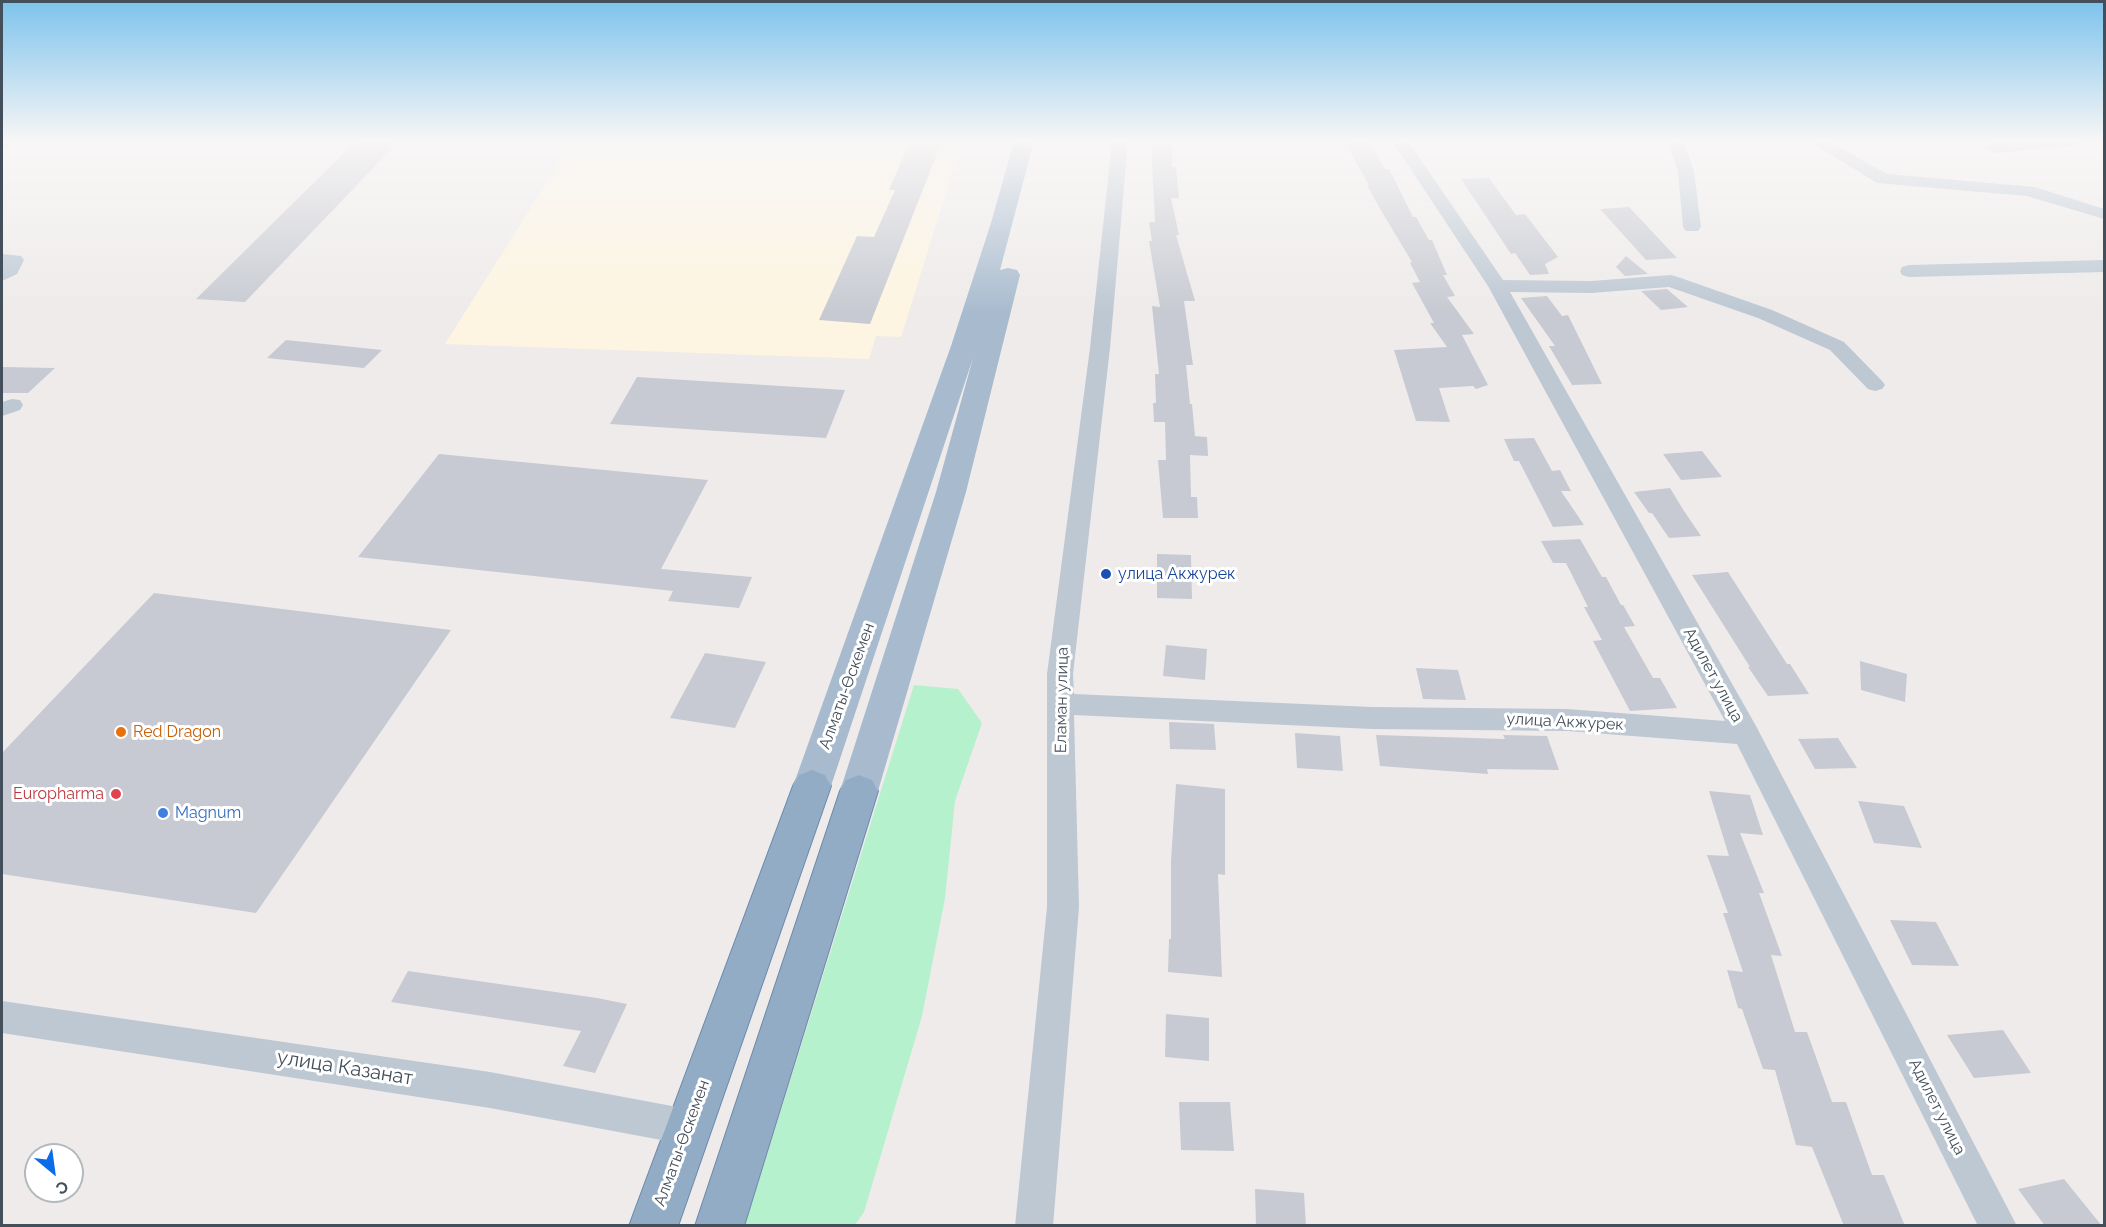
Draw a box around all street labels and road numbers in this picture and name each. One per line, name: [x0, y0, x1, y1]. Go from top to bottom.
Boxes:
street label: Алматы-Өскемен: [815, 620, 879, 752]
street label: Адилет улица: [1679, 624, 1747, 726]
street label: Еламан улица: [1051, 647, 1073, 753]
street label: улица Акжурек: [1506, 709, 1624, 735]
street label: улица Казанат: [275, 1045, 415, 1091]
street label: Адилет улица: [1905, 1056, 1969, 1158]
street label: Алматы-Өскемен: [650, 1077, 714, 1209]

